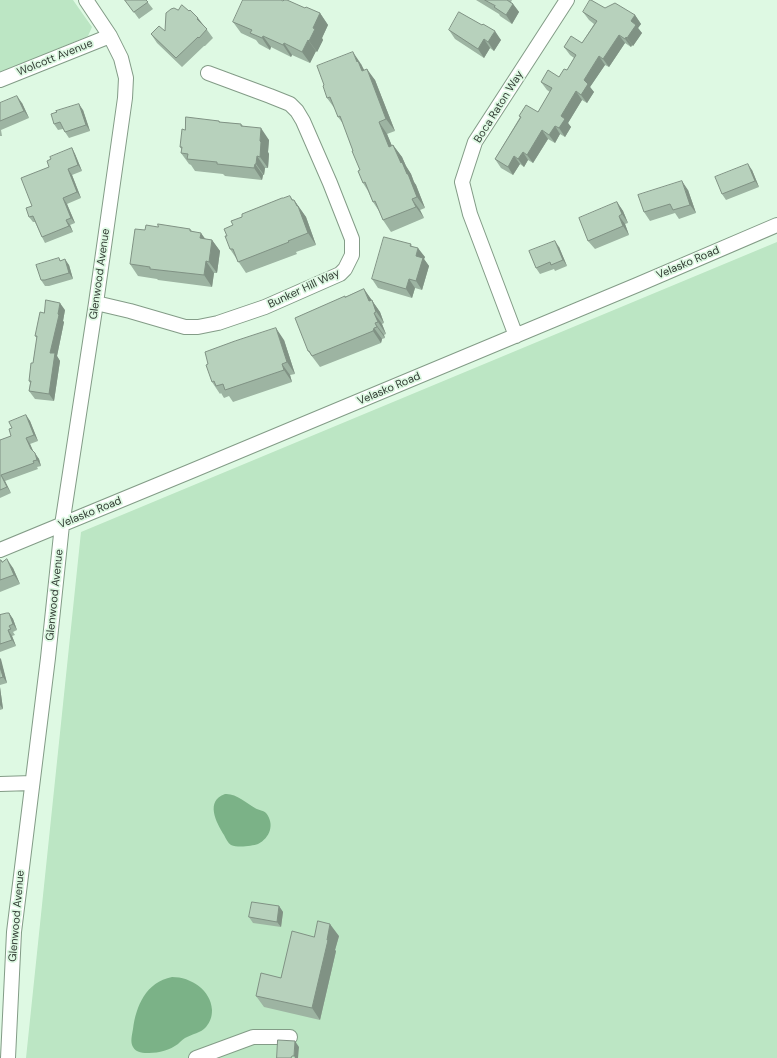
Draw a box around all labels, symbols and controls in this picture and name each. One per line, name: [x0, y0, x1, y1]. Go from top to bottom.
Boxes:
street label: Wolcott Avenue: [15, 37, 95, 79]
street label: Boca Raton Way: [472, 69, 526, 145]
street label: Glenwood Avenue: [87, 228, 113, 320]
street label: Velasko Road: [655, 244, 721, 282]
street label: Bunker Hill Way: [266, 267, 342, 311]
street label: Velasko Road: [356, 370, 422, 408]
street label: Velasko Road: [56, 494, 124, 532]
street label: Glenwood Avenue: [44, 549, 66, 641]
street label: Glenwood Avenue: [6, 870, 28, 962]

